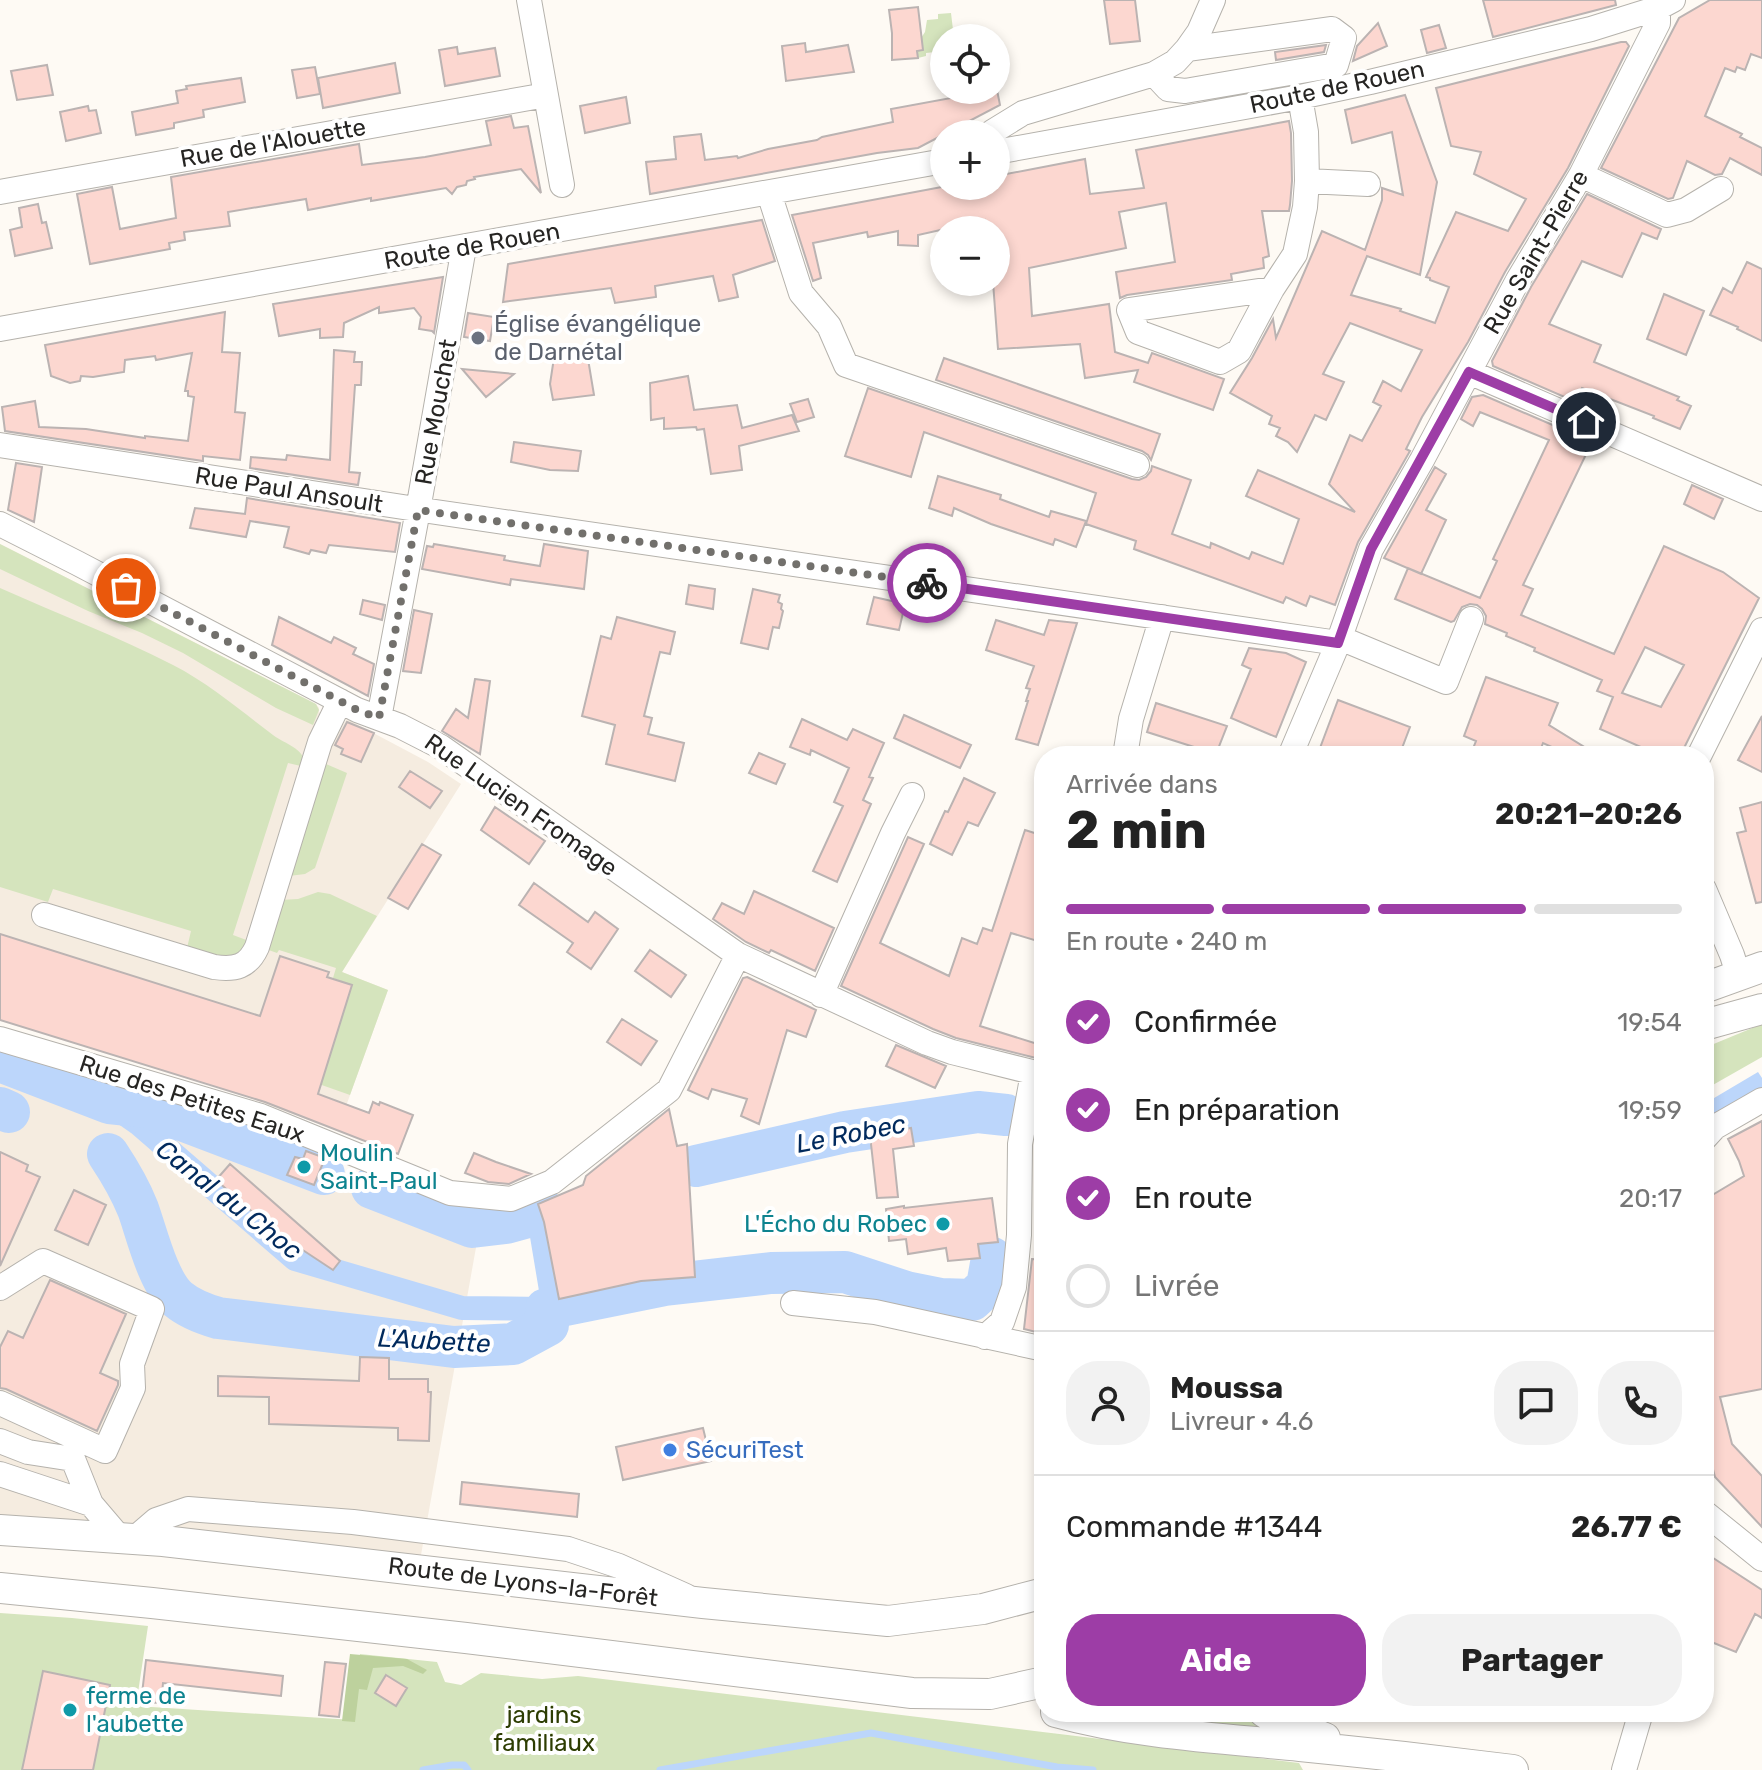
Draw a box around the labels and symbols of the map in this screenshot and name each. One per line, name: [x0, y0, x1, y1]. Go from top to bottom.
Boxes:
street label: Route de Rouen: [1247, 55, 1427, 119]
street label: Rue de l'Alouette: [178, 113, 368, 173]
street label: Rue Saint-Pierre: [1478, 165, 1594, 339]
street label: Route de Rouen: [382, 217, 562, 275]
place label: Église évangélique de Darnétal: [494, 310, 701, 366]
marker: Église évangélique de Darnétal: [469, 329, 487, 347]
street label: Rue Mouchet: [409, 337, 463, 487]
pin: [1552, 388, 1620, 456]
street label: Rue Paul Ansoult: [193, 461, 385, 519]
courier: [887, 543, 967, 623]
pin: [92, 554, 160, 622]
street label: Rue Lucien Fromage: [419, 728, 623, 882]
street label: Rue des Petites Eaux: [76, 1049, 308, 1149]
water label: Le Robec: [793, 1108, 909, 1160]
water label: Canal du Choc: [150, 1134, 308, 1266]
place label: Moulin Saint-Paul: [320, 1139, 438, 1195]
marker: Moulin Saint-Paul: [295, 1158, 313, 1176]
place label: L'Écho du Robec: [744, 1210, 927, 1238]
marker: L'Écho du Robec: [934, 1215, 952, 1233]
water label: L'Aubette: [377, 1323, 492, 1359]
place label: SécuriTest: [686, 1436, 804, 1464]
marker: SécuriTest: [661, 1441, 679, 1459]
street label: Route de Lyons-la-Forêt: [386, 1552, 660, 1612]
place label: ferme de l'aubette: [86, 1682, 186, 1738]
marker: ferme de l'aubette: [61, 1701, 79, 1719]
park label: jardins familiaux: [493, 1701, 595, 1757]

